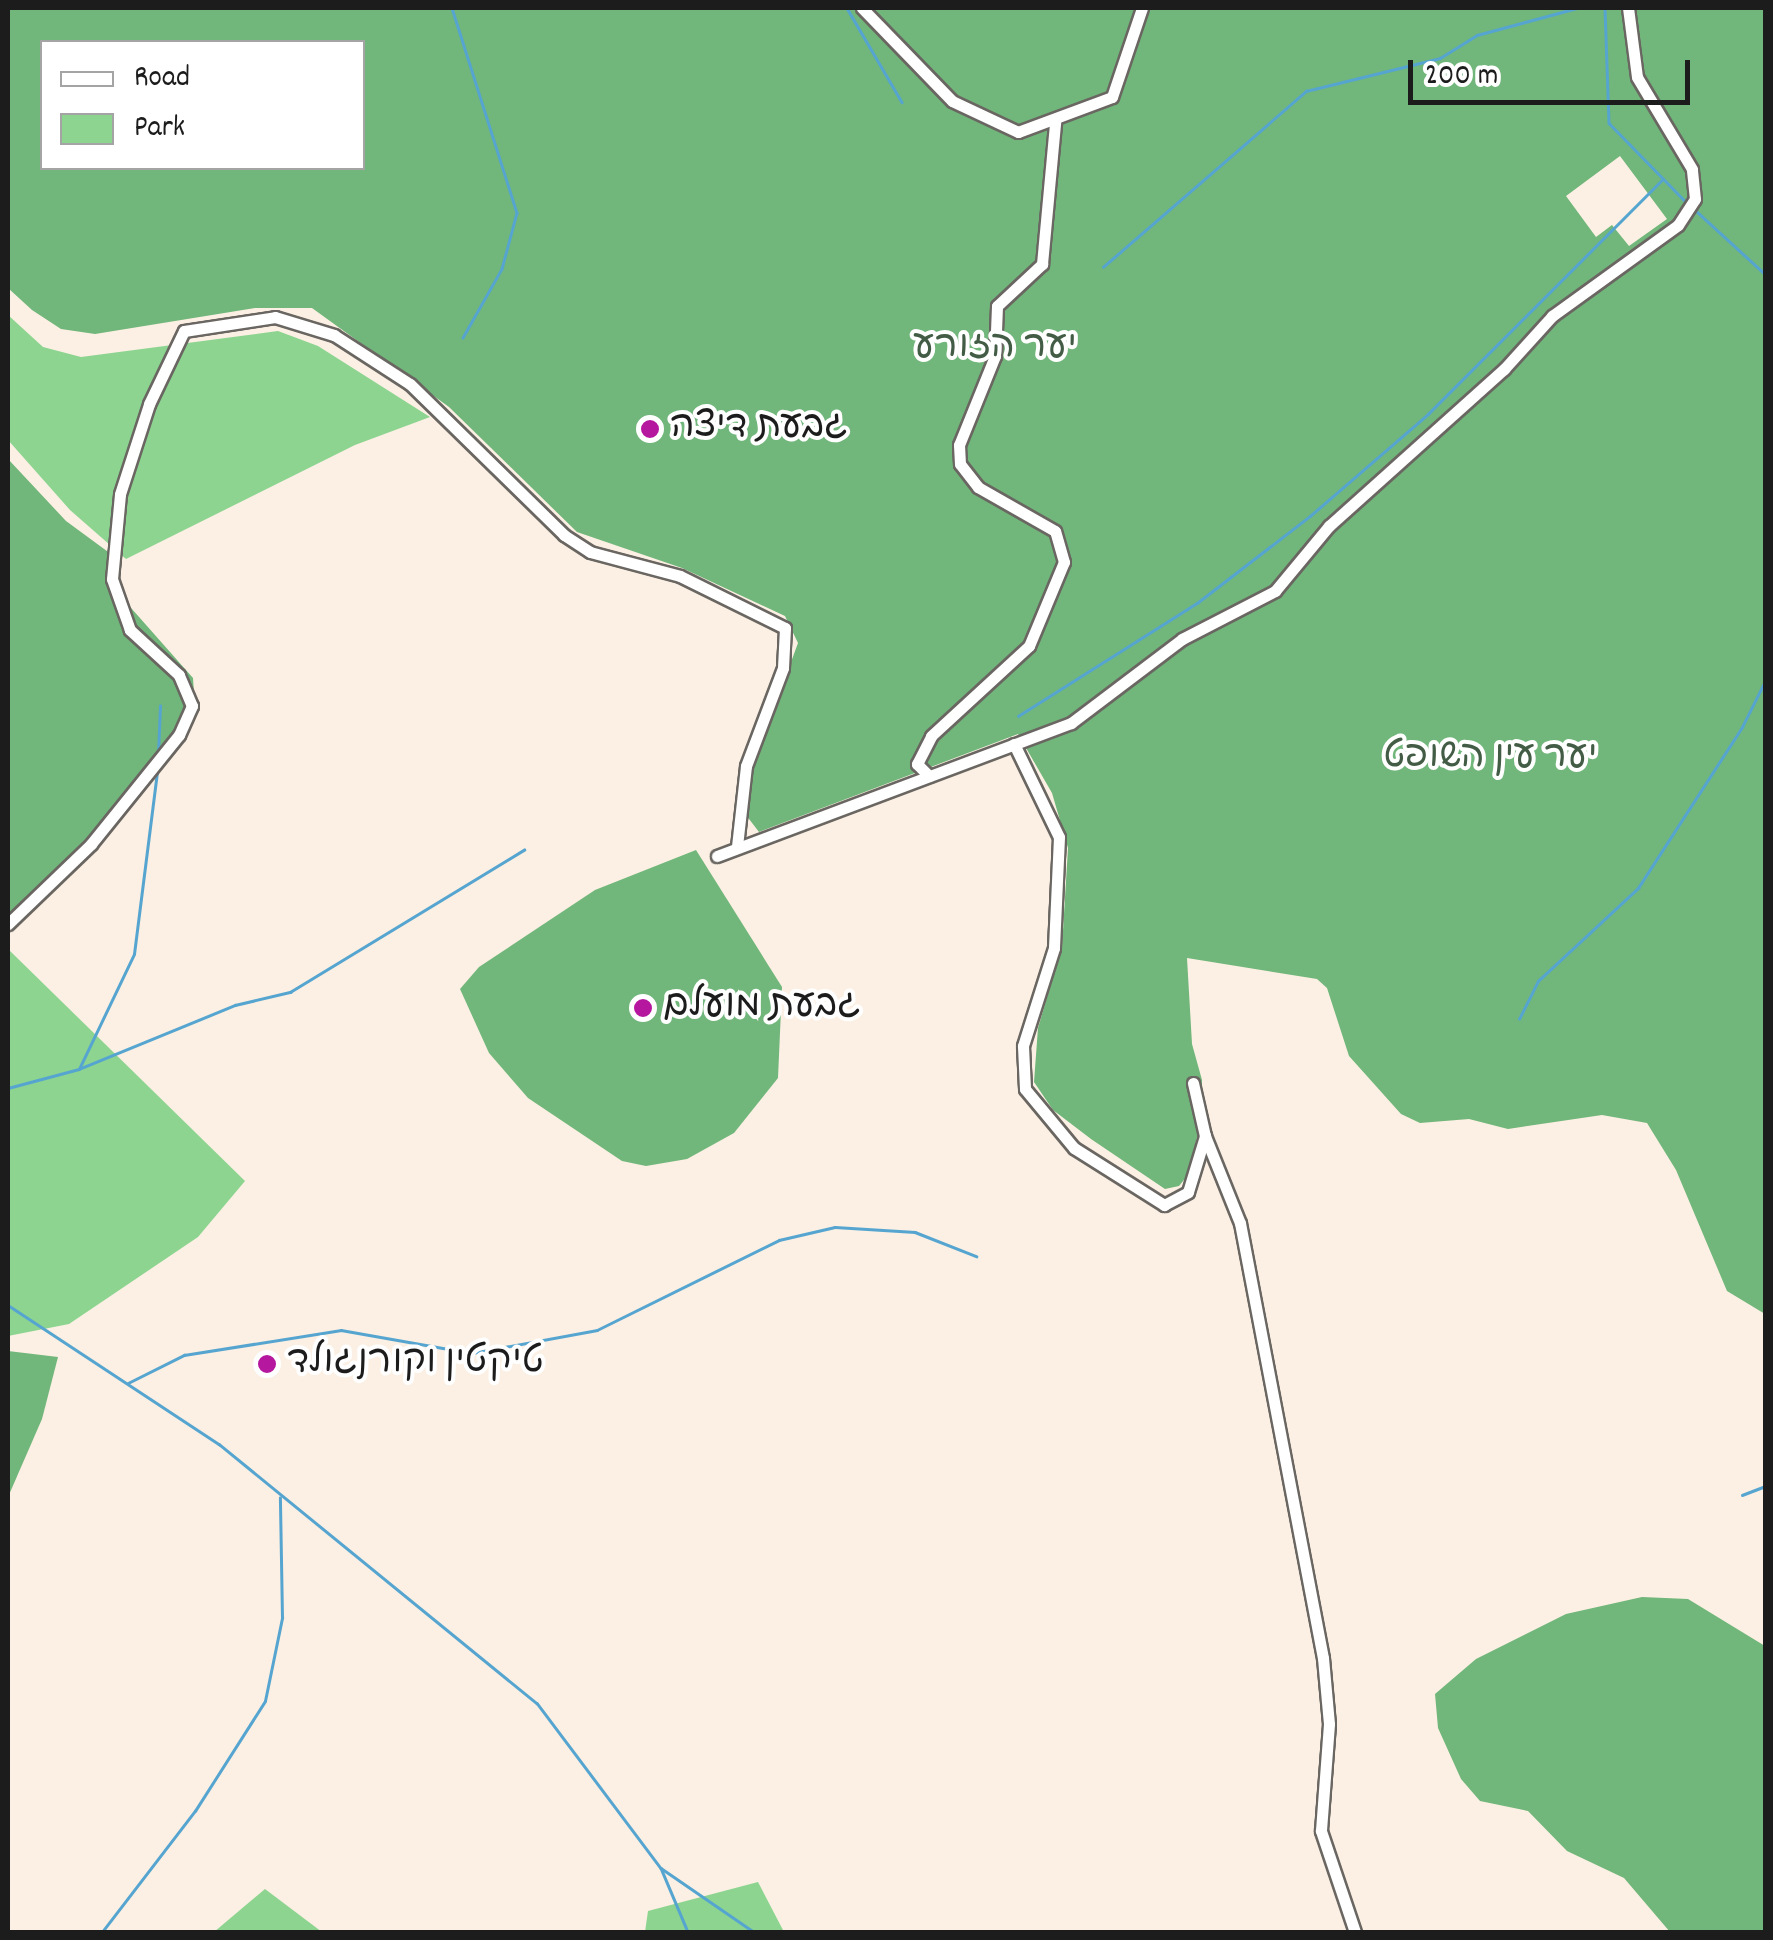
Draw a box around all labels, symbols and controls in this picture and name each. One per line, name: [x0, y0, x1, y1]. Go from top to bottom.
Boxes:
legend: [40, 40, 365, 170]
scale bar: [1413, 40, 1696, 102]
text: 200 m: [1425, 56, 1498, 99]
text: Road: [134, 58, 190, 101]
text: Park: [134, 108, 185, 151]
park label: יער הזורע: [913, 326, 1077, 372]
place label: גבעת דיצה: [670, 406, 847, 452]
marker: גבעת דיצה: [639, 418, 661, 440]
park label: יער עין השופט: [1383, 736, 1597, 782]
place label: גבעת מועלם: [663, 985, 861, 1031]
marker: גבעת מועלם: [632, 997, 654, 1019]
place label: טיקטין וקורנגולד: [287, 1341, 544, 1387]
marker: טיקטין וקורנגולד: [256, 1353, 278, 1375]

